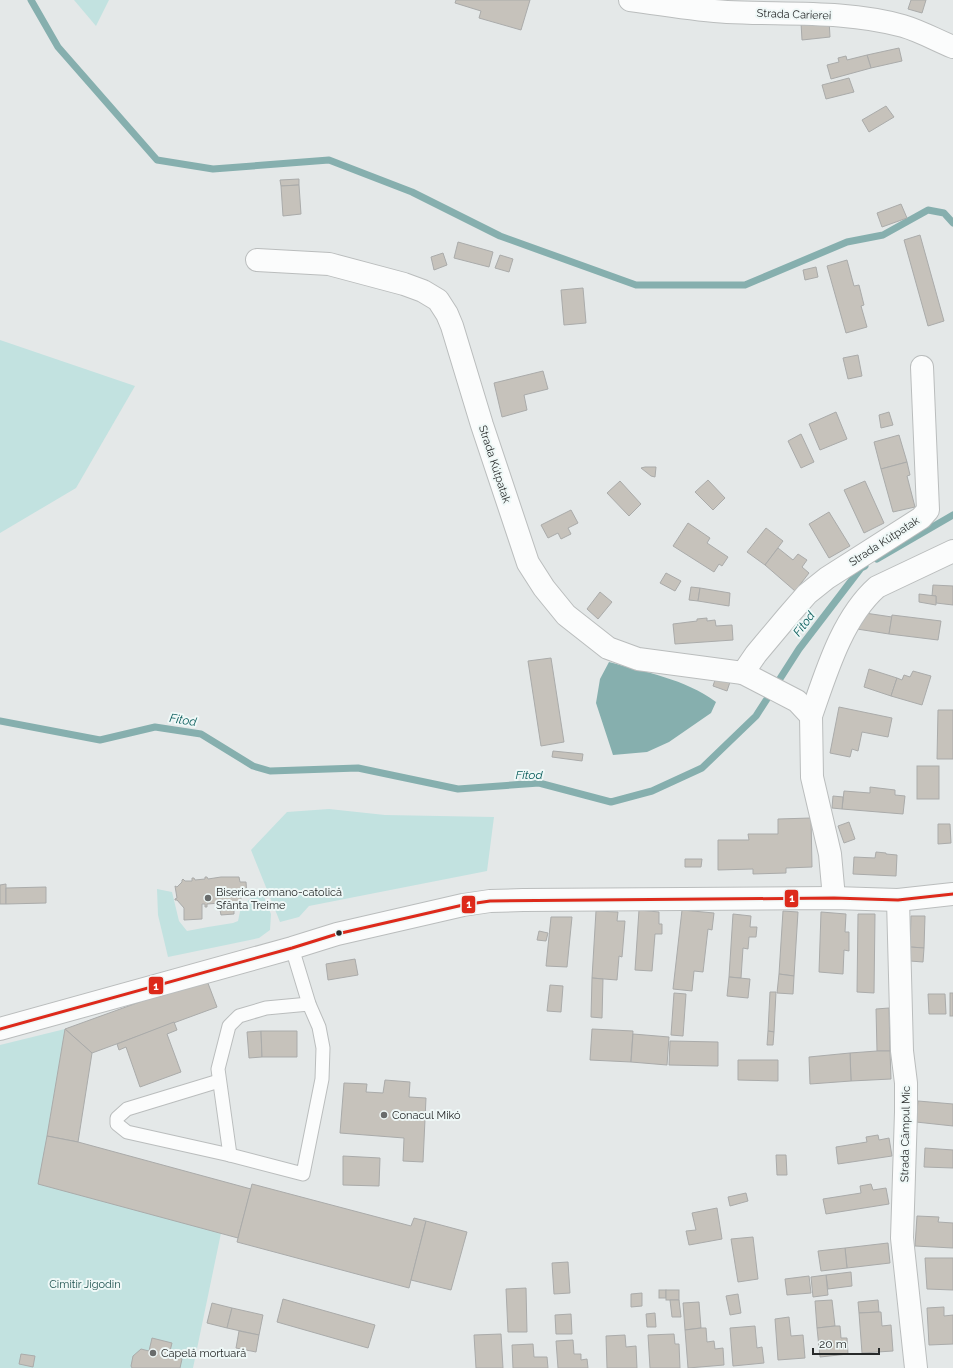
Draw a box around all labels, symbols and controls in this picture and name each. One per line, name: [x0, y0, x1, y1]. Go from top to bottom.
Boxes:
street label: Strada Carierei: [757, 7, 831, 22]
street label: Strada Kútpatak: [476, 424, 513, 505]
street label: Strada Kútpatak: [847, 514, 922, 569]
water label: Fitod: [790, 608, 818, 639]
water label: Fitod: [169, 711, 198, 729]
water label: Fitod: [515, 768, 543, 782]
place label: Biserica romano-catolică Sfânta Treime: [216, 886, 342, 912]
line badge: 1: [784, 889, 799, 908]
text: 1: [789, 892, 795, 905]
marker: Biserica romano-catolică Sfânta Treime: [203, 893, 213, 903]
line badge: 1: [461, 895, 476, 914]
text: 1: [466, 898, 472, 911]
unlabelled marker: [334, 928, 344, 938]
line badge: 1: [148, 976, 164, 995]
text: 1: [153, 980, 159, 993]
street label: Strada Câmpul Mic: [898, 1086, 913, 1182]
place label: Conacul Mikó: [392, 1109, 461, 1122]
marker: Conacul Mikó: [379, 1110, 389, 1120]
park label: Cimitir Jigodin: [49, 1278, 121, 1291]
scale bar: [813, 1330, 879, 1356]
text: 20 m: [819, 1337, 847, 1351]
place label: Capelă mortuară: [161, 1347, 246, 1360]
marker: Capelă mortuară: [148, 1348, 158, 1358]

